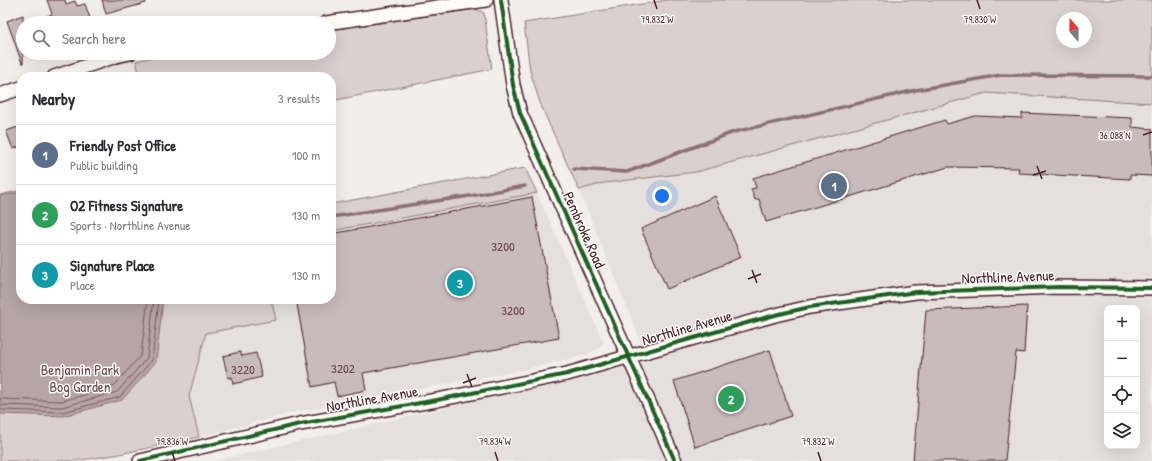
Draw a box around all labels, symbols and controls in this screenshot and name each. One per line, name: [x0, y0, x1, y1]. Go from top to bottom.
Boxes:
north arrow: [1056, 12, 1092, 48]
text: 79.832°W: [641, 13, 674, 26]
text: 79.830°W: [964, 13, 997, 26]
search box: [16, 16, 336, 60]
icon: search: [30, 27, 52, 49]
text: Search here: [62, 28, 126, 49]
text: Nearby: [32, 87, 75, 110]
text: 3 results: [278, 89, 320, 107]
text: 36.088°N: [1099, 129, 1131, 142]
text: Friendly Post Office: [70, 135, 176, 156]
text: 1: [43, 146, 47, 164]
text: 100 m: [292, 146, 320, 164]
text: Public building: [70, 156, 138, 174]
pin: 1: [821, 171, 847, 201]
your location: [652, 186, 672, 206]
street label: Pembroke Road: [558, 188, 611, 271]
text: O2 Fitness Signature: [70, 195, 183, 216]
text: 2: [42, 206, 48, 224]
text: 130 m: [292, 206, 320, 224]
text: Sports · Northline Avenue: [70, 216, 190, 234]
house number: 3200: [491, 237, 515, 255]
text: Signature Place: [70, 255, 155, 276]
street label: Northline Avenue: [961, 264, 1055, 289]
text: 3: [42, 266, 48, 284]
text: 130 m: [292, 266, 320, 284]
pin: 3: [447, 268, 473, 298]
text: Place: [70, 276, 95, 294]
house number: 3200: [501, 301, 525, 319]
street label: Northline Avenue: [639, 305, 734, 350]
map controls: [1104, 305, 1140, 449]
button: +: [1104, 305, 1140, 341]
button: −: [1104, 341, 1140, 377]
park label: Benjamin Park Bog Garden: [41, 359, 119, 397]
house number: 3202: [331, 359, 355, 377]
house number: 3220: [231, 360, 255, 378]
button: locate: [1104, 377, 1140, 413]
street label: Northline Avenue: [324, 380, 419, 417]
pin: 2: [718, 384, 744, 414]
button: layers: [1104, 413, 1140, 449]
text: 79.836°W: [156, 435, 189, 448]
text: 79.834°W: [479, 435, 512, 448]
text: 79.832°W: [802, 435, 835, 448]

